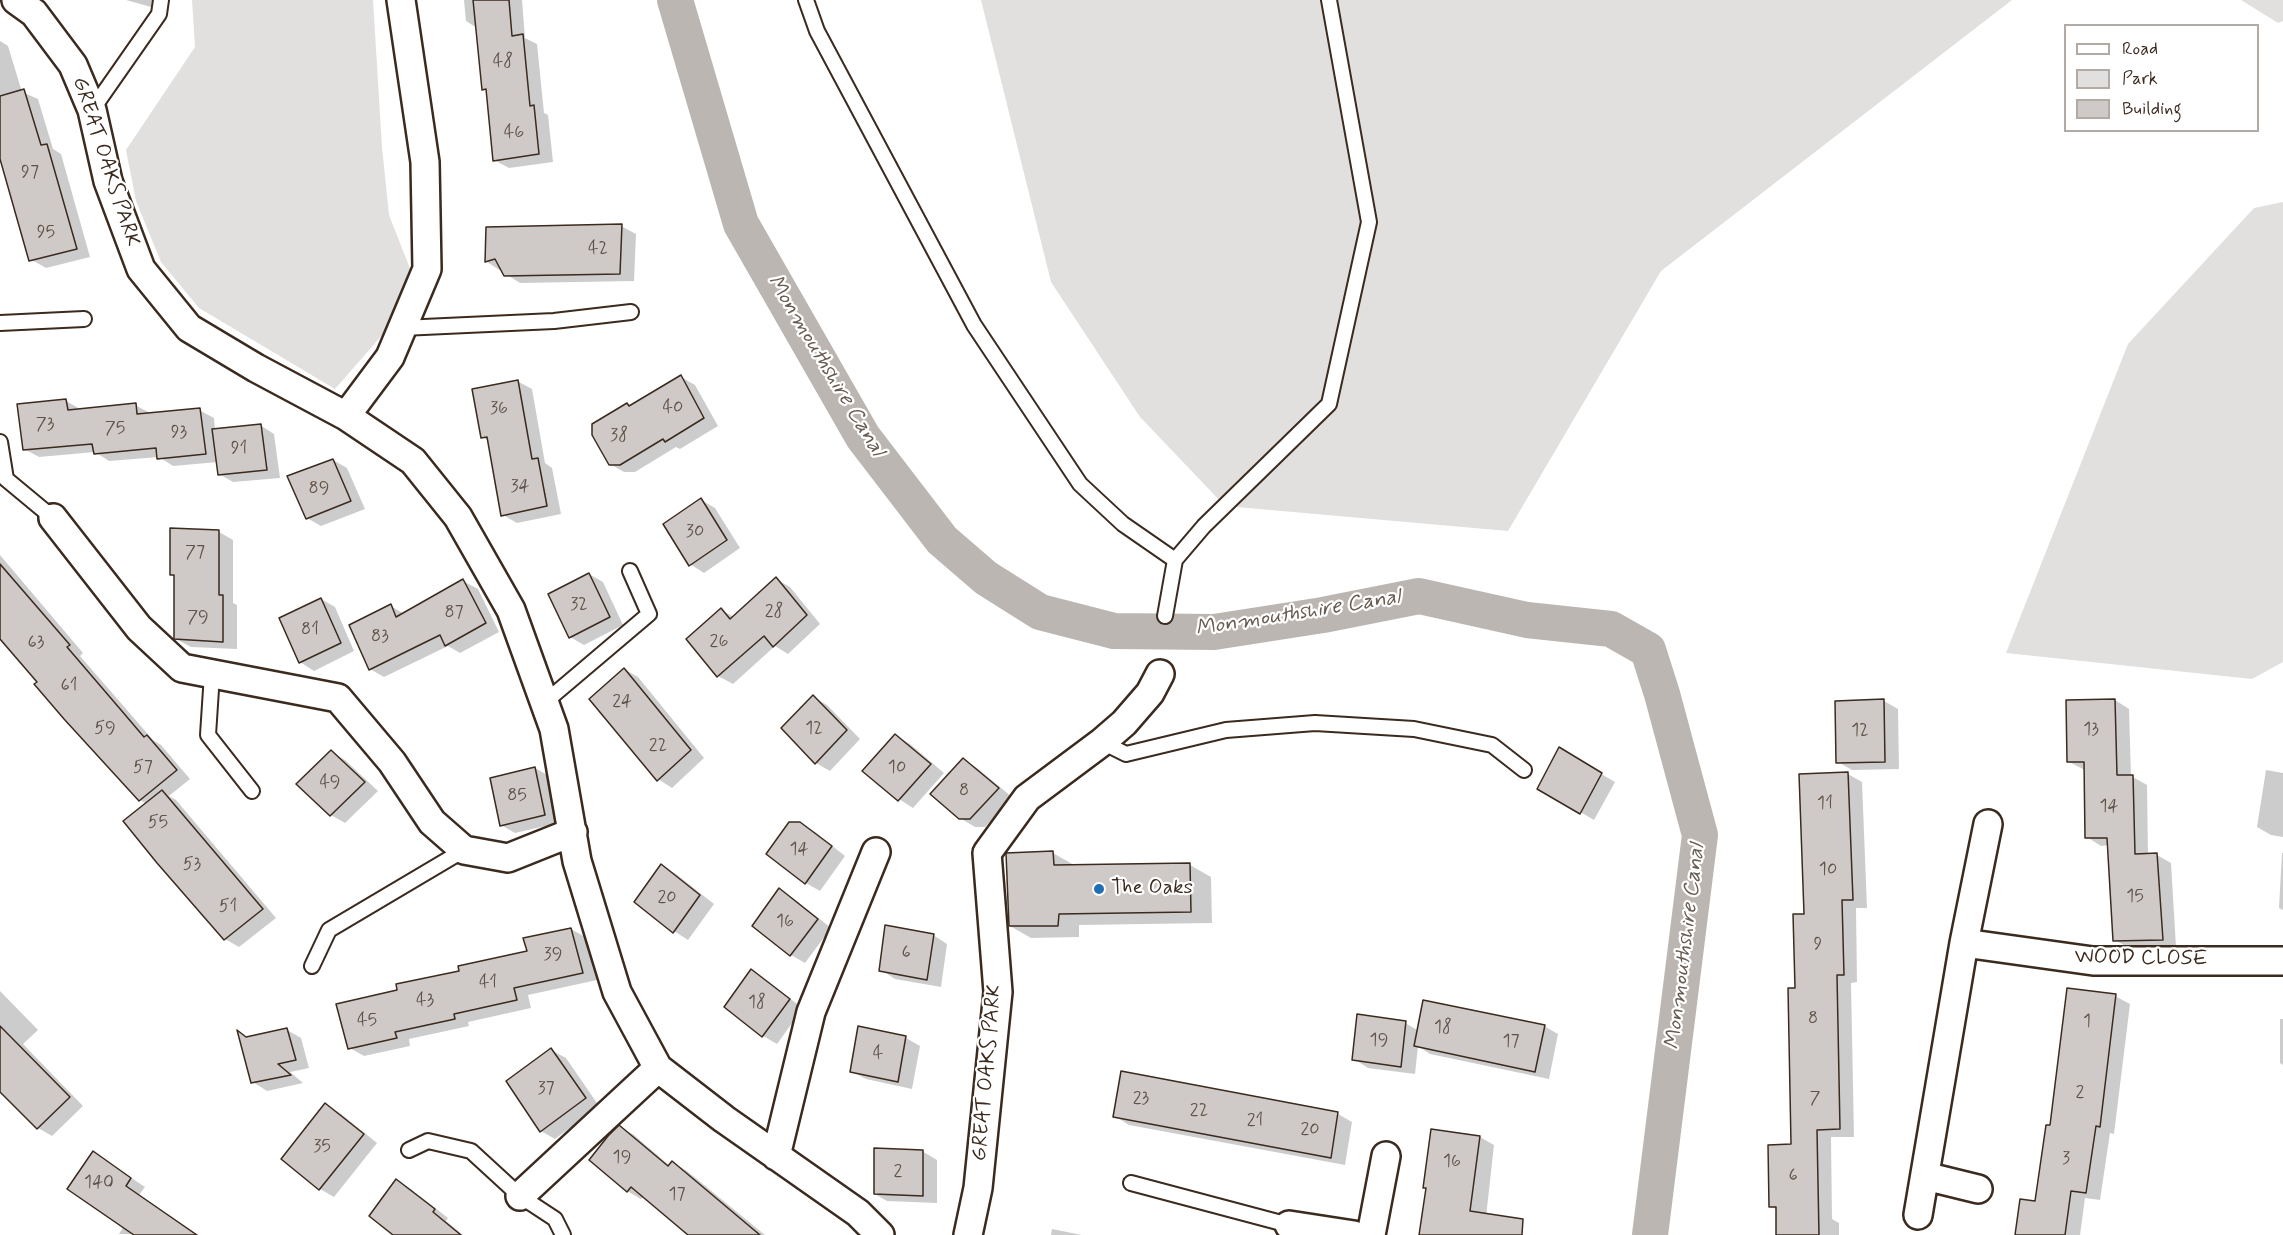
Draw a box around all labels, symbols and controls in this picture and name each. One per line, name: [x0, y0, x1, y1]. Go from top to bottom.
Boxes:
legend: [2064, 24, 2259, 132]
text: Road: [2122, 37, 2158, 61]
house number: 48: [493, 51, 513, 73]
text: Park: [2122, 67, 2158, 91]
street label: GREAT OAKS PARK: [66, 74, 144, 250]
text: Building: [2122, 97, 2182, 121]
house number: 46: [504, 122, 524, 144]
house number: 97: [21, 162, 39, 184]
house number: 95: [37, 222, 55, 244]
house number: 42: [588, 238, 608, 260]
water label: Monmouthshire Canal: [760, 271, 890, 461]
house number: 40: [663, 397, 683, 419]
house number: 36: [490, 398, 508, 420]
house number: 73: [36, 414, 54, 436]
house number: 75: [105, 418, 125, 440]
house number: 93: [171, 422, 187, 444]
house number: 38: [610, 425, 628, 447]
house number: 91: [231, 438, 247, 460]
house number: 34: [510, 476, 530, 498]
house number: 89: [309, 478, 329, 500]
house number: 30: [686, 521, 704, 543]
house number: 77: [185, 542, 205, 564]
water label: Monmouthshire Canal: [1194, 585, 1402, 643]
house number: 32: [570, 594, 588, 616]
house number: 28: [765, 601, 783, 623]
house number: 87: [444, 602, 464, 624]
house number: 79: [187, 607, 209, 629]
house number: 81: [301, 619, 319, 641]
house number: 83: [371, 626, 389, 648]
house number: 26: [710, 631, 728, 653]
house number: 63: [28, 632, 44, 654]
house number: 61: [61, 675, 77, 697]
house number: 24: [612, 691, 632, 713]
house number: 59: [94, 718, 116, 740]
house number: 12: [805, 718, 823, 740]
house number: 13: [2083, 719, 2099, 741]
house number: 12: [1851, 720, 1869, 742]
house number: 22: [649, 735, 667, 757]
house number: 57: [133, 757, 153, 779]
house number: 10: [888, 757, 906, 779]
house number: 49: [319, 772, 341, 794]
house number: 8: [959, 780, 969, 802]
house number: 85: [507, 785, 527, 807]
house number: 11: [1817, 793, 1833, 815]
house number: 14: [2100, 796, 2118, 818]
house number: 55: [148, 812, 168, 834]
house number: 14: [790, 839, 808, 861]
water label: Monmouthshire Canal: [1660, 843, 1712, 1051]
house number: 53: [183, 854, 201, 876]
house number: 10: [1819, 859, 1837, 881]
place label: The Oaks: [1111, 876, 1193, 902]
marker: The Oaks: [1092, 882, 1106, 896]
house number: 15: [2126, 886, 2144, 908]
house number: 20: [657, 887, 677, 909]
house number: 51: [219, 896, 237, 918]
house number: 16: [776, 911, 794, 933]
house number: 9: [1814, 934, 1822, 956]
house number: 6: [901, 942, 911, 964]
house number: 39: [544, 944, 562, 966]
street label: WOOD CLOSE: [2074, 945, 2208, 973]
house number: 41: [479, 972, 497, 994]
street label: GREAT OAKS PARK: [968, 984, 1008, 1162]
house number: 43: [416, 990, 434, 1012]
house number: 18: [748, 992, 766, 1014]
house number: 8: [1808, 1008, 1818, 1030]
house number: 45: [357, 1010, 377, 1032]
house number: 1: [2083, 1011, 2091, 1033]
house number: 18: [1434, 1017, 1452, 1039]
house number: 19: [1370, 1030, 1388, 1052]
house number: 17: [1502, 1031, 1520, 1053]
house number: 4: [873, 1043, 883, 1065]
house number: 37: [537, 1078, 555, 1100]
house number: 2: [2076, 1082, 2084, 1104]
house number: 23: [1133, 1088, 1149, 1110]
house number: 7: [1810, 1088, 1820, 1110]
house number: 22: [1190, 1100, 1208, 1122]
house number: 21: [1247, 1110, 1263, 1132]
house number: 20: [1300, 1119, 1320, 1141]
house number: 35: [313, 1136, 331, 1158]
house number: 19: [613, 1147, 631, 1169]
house number: 3: [2062, 1148, 2070, 1170]
house number: 16: [1443, 1151, 1461, 1173]
house number: 2: [894, 1161, 902, 1183]
house number: 6: [1788, 1165, 1798, 1187]
house number: 140: [84, 1172, 114, 1194]
house number: 17: [668, 1184, 686, 1206]

